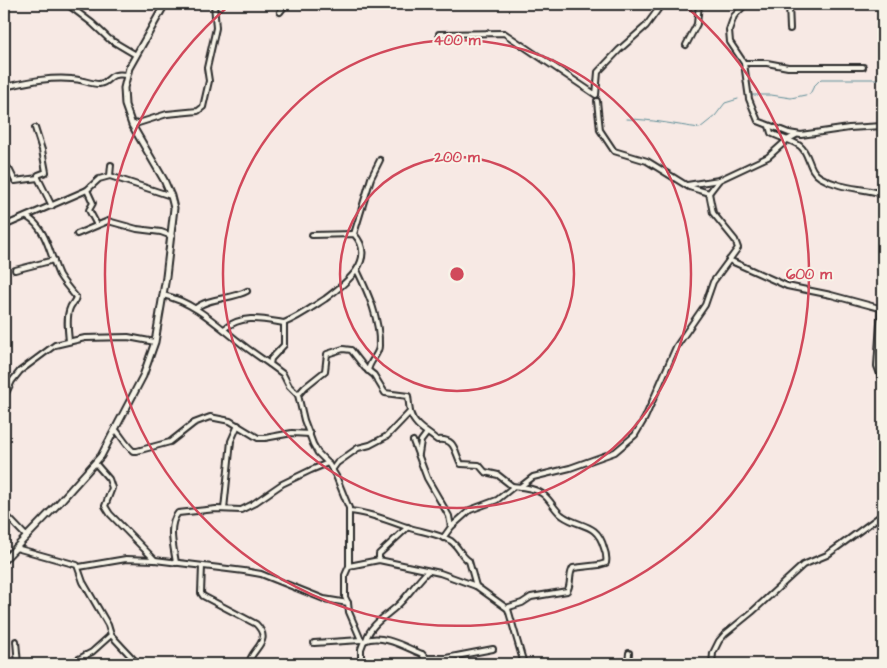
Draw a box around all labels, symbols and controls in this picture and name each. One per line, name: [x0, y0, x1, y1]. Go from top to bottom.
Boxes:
text: 400 m: [434, 30, 481, 51]
text: 200 m: [433, 147, 480, 168]
text: 600 m: [786, 264, 832, 285]
centre of rings: [448, 265, 466, 283]

